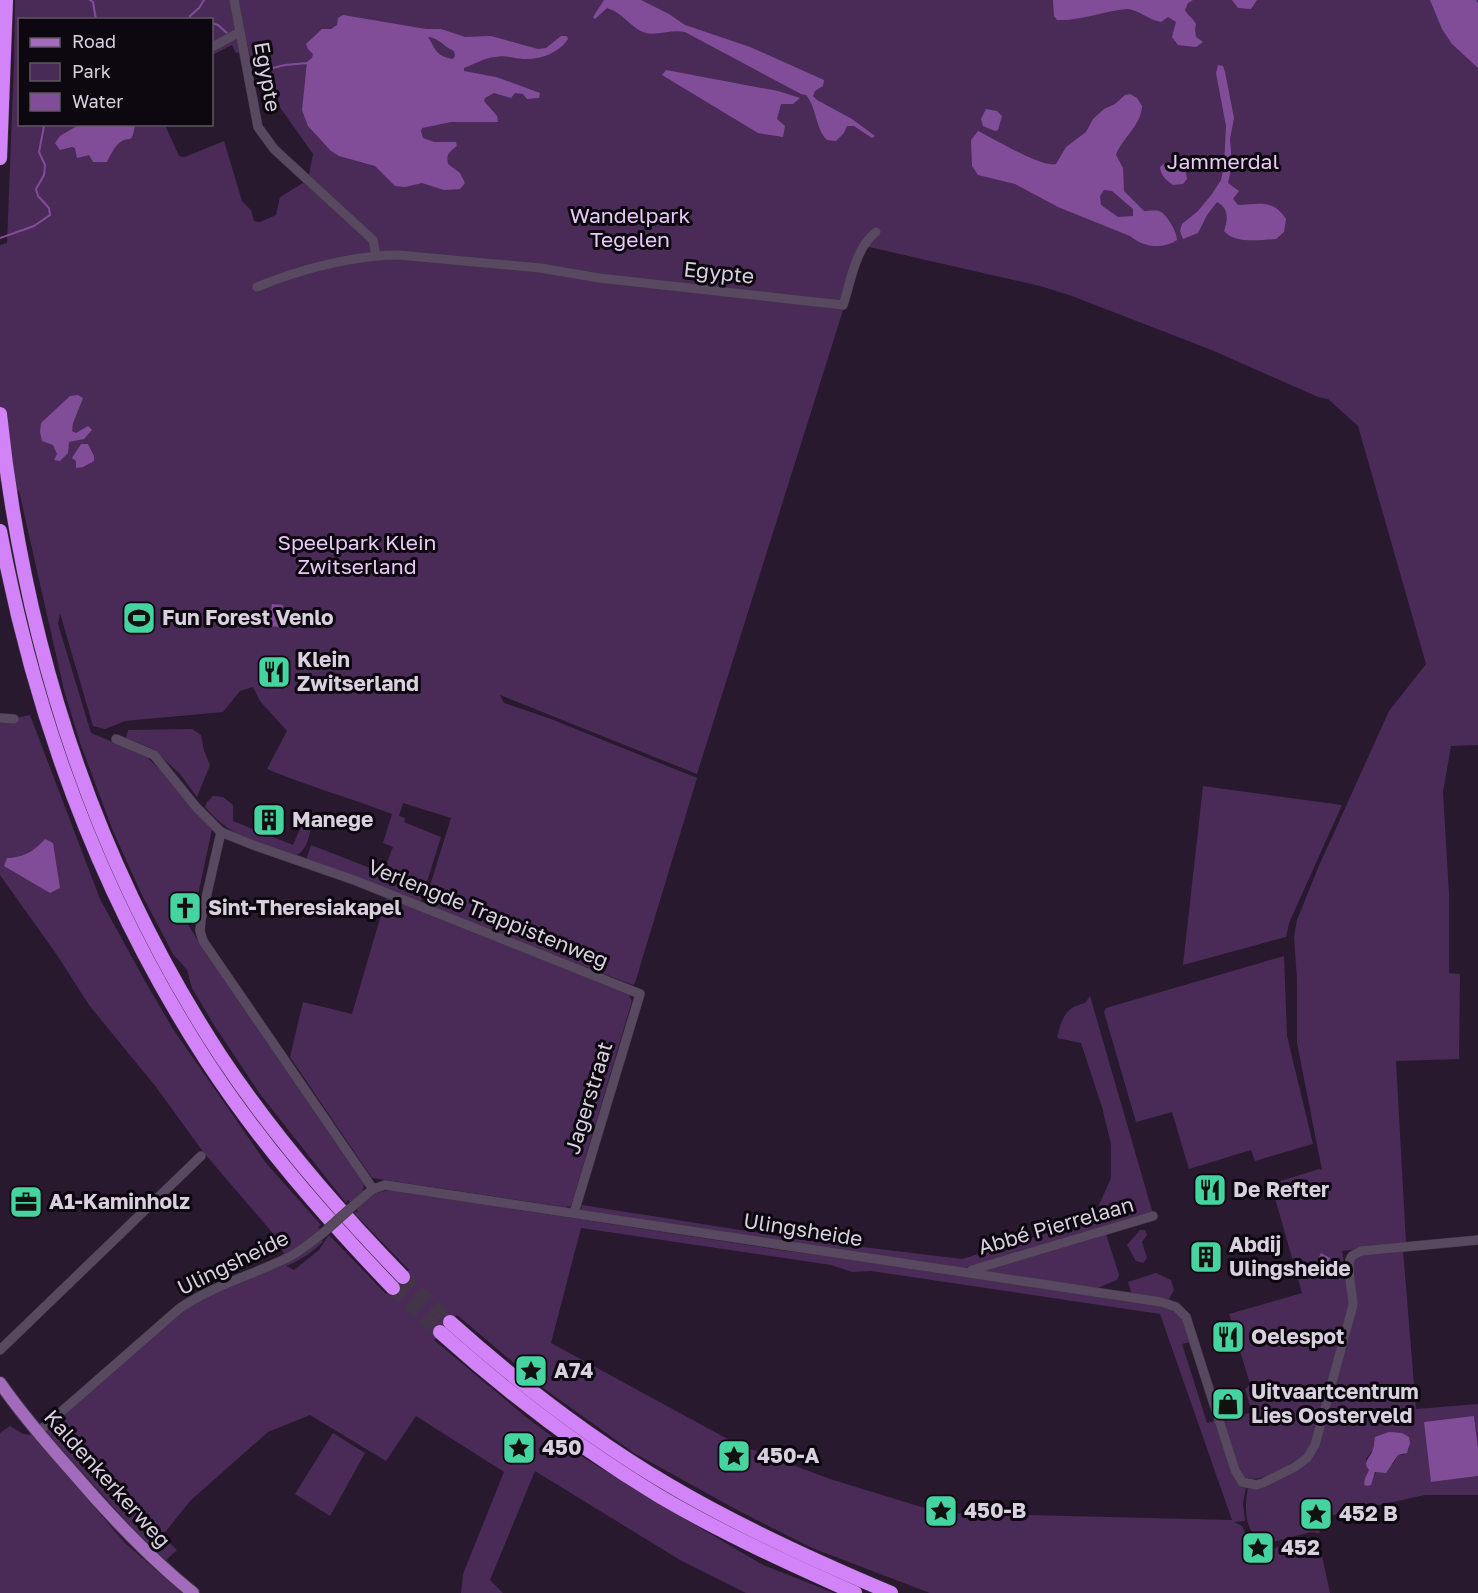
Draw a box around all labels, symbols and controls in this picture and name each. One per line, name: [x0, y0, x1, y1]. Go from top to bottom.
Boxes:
legend: [18, 18, 213, 126]
text: Road: [72, 30, 116, 52]
street label: Egypte: [249, 40, 287, 114]
text: Park: [72, 60, 111, 82]
text: Water: [72, 90, 123, 112]
park label: Jammerdal: [1167, 148, 1279, 174]
park label: Wandelpark Tegelen: [570, 202, 691, 252]
street label: Egypte: [683, 255, 756, 289]
park label: Speelpark Klein Zwitserland: [277, 529, 437, 579]
sports icon: Fun Forest Venlo: [121, 600, 157, 636]
place label: Fun Forest Venlo: [162, 604, 334, 630]
place label: Klein Zwitserland: [297, 646, 419, 696]
restaurant icon: Klein Zwitserland: [256, 654, 292, 690]
building icon: Manege: [251, 802, 287, 838]
place label: Manege: [292, 806, 373, 832]
street label: Verlengde Trappistenweg: [364, 853, 612, 973]
church icon: Sint-Theresiakapel: [167, 890, 203, 926]
place label: Sint-Theresiakapel: [208, 894, 401, 920]
street label: Jagerstraat: [559, 1038, 617, 1157]
restaurant icon: De Refter: [1192, 1172, 1228, 1208]
place label: De Refter: [1233, 1176, 1329, 1202]
office icon: A1-Kaminholz: [8, 1184, 44, 1220]
place label: A1-Kaminholz: [49, 1188, 190, 1214]
street label: Abbé Pierrelaan: [975, 1190, 1137, 1260]
street label: Ulingsheide: [742, 1207, 865, 1251]
street label: Ulingsheide: [173, 1224, 292, 1300]
place label: Abdij Ulingsheide: [1229, 1231, 1351, 1281]
building icon: Abdij Ulingsheide: [1188, 1239, 1224, 1275]
restaurant icon: Oelespot: [1210, 1319, 1246, 1355]
place label: Oelespot: [1251, 1323, 1344, 1349]
place icon: A74: [513, 1353, 549, 1389]
place label: A74: [554, 1357, 593, 1383]
place label: Uitvaartcentrum Lies Oosterveld: [1251, 1378, 1419, 1428]
shop icon: Uitvaartcentrum Lies Oosterveld: [1210, 1386, 1246, 1422]
street label: Kaldenkerkerweg: [39, 1404, 176, 1553]
place icon: 450: [501, 1430, 537, 1466]
place label: 450: [542, 1434, 582, 1460]
place icon: 450-A: [716, 1438, 752, 1474]
place label: 450-A: [757, 1442, 820, 1468]
place icon: 450-B: [923, 1493, 959, 1529]
place icon: 452 B: [1298, 1496, 1334, 1532]
place label: 450-B: [964, 1497, 1027, 1523]
place label: 452 B: [1339, 1500, 1398, 1526]
place icon: 452: [1240, 1530, 1276, 1566]
place label: 452: [1281, 1534, 1320, 1560]

